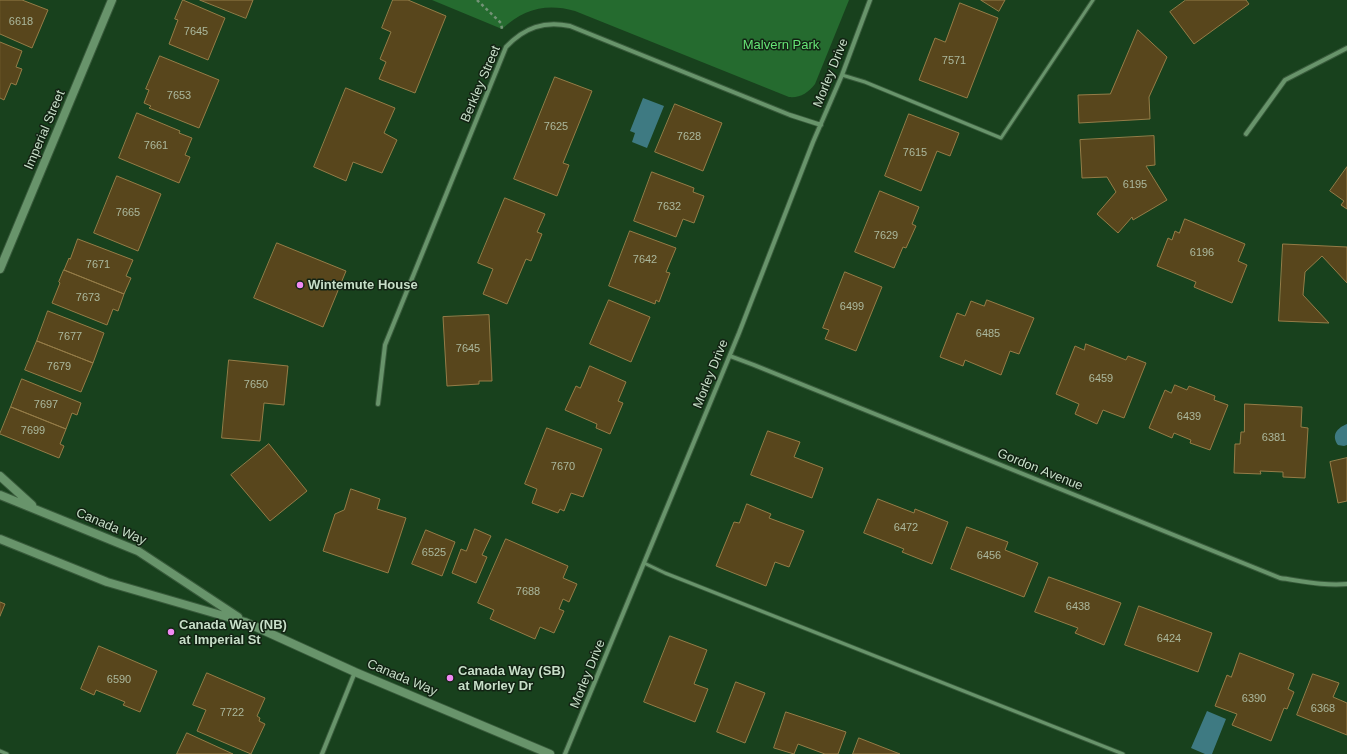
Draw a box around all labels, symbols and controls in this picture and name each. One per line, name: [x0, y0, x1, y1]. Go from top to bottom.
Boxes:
house number: 6618: [9, 15, 33, 29]
house number: 7645: [184, 25, 208, 39]
street label: Morley Drive: [810, 36, 852, 110]
park label: Malvern Park: [743, 37, 819, 53]
street label: Berkley Street: [458, 43, 504, 125]
house number: 7571: [942, 54, 966, 68]
street label: Imperial Street: [21, 88, 69, 172]
house number: 7653: [167, 89, 191, 103]
house number: 7625: [544, 120, 568, 134]
house number: 7628: [677, 130, 701, 144]
house number: 7661: [144, 139, 168, 153]
house number: 7615: [903, 146, 927, 160]
house number: 6195: [1123, 178, 1147, 192]
house number: 7632: [657, 200, 681, 214]
house number: 7665: [116, 206, 140, 220]
house number: 7629: [874, 229, 898, 243]
house number: 6196: [1190, 246, 1214, 260]
house number: 7642: [633, 253, 657, 267]
house number: 7671: [86, 258, 110, 272]
place label: Wintemute House: [308, 277, 418, 293]
marker: Wintemute House: [295, 280, 305, 290]
house number: 7673: [76, 291, 100, 305]
house number: 6499: [840, 300, 864, 314]
house number: 6485: [976, 327, 1000, 341]
house number: 7677: [58, 330, 82, 344]
street label: Morley Drive: [690, 337, 732, 411]
house number: 7645: [456, 342, 480, 356]
house number: 7679: [47, 360, 71, 374]
house number: 6459: [1089, 372, 1113, 386]
house number: 7650: [244, 378, 268, 392]
house number: 7697: [34, 398, 58, 412]
house number: 6439: [1177, 410, 1201, 424]
house number: 7699: [21, 424, 45, 438]
house number: 6381: [1262, 431, 1286, 445]
street label: Gordon Avenue: [995, 446, 1085, 494]
house number: 7670: [551, 460, 575, 474]
street label: Canada Way: [74, 505, 148, 549]
house number: 6472: [894, 521, 918, 535]
house number: 6525: [422, 546, 446, 560]
house number: 6456: [977, 549, 1001, 563]
house number: 7688: [516, 585, 540, 599]
house number: 6438: [1066, 600, 1090, 614]
place label: Canada Way (NB) at Imperial St: [179, 617, 287, 648]
marker: Canada Way (NB) at Imperial St: [166, 627, 176, 637]
house number: 6424: [1157, 632, 1181, 646]
street label: Morley Drive: [567, 637, 609, 711]
street label: Canada Way: [365, 656, 439, 700]
place label: Canada Way (SB) at Morley Dr: [458, 663, 565, 694]
house number: 6590: [107, 673, 131, 687]
marker: Canada Way (SB) at Morley Dr: [445, 673, 455, 683]
house number: 6390: [1242, 692, 1266, 706]
house number: 6368: [1311, 702, 1335, 716]
house number: 7722: [220, 706, 244, 720]

